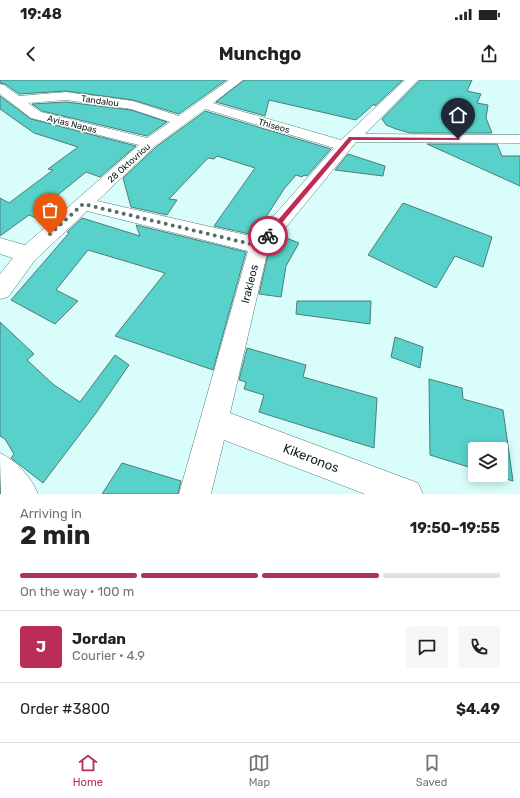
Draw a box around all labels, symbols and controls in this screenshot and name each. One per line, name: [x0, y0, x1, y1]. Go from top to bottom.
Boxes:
text: 19:48: [20, 5, 62, 23]
icon: back: [20, 43, 42, 65]
text: Munchgo: [219, 43, 301, 65]
icon: share: [478, 43, 500, 65]
street label: Tandalou: [81, 93, 119, 109]
pin: [441, 98, 475, 139]
icon: home: [447, 104, 469, 126]
street label: Ayias Napas: [46, 113, 98, 135]
street label: Thiseos: [257, 117, 291, 135]
street label: 28 Oktovriou: [106, 141, 152, 185]
pin: [33, 193, 67, 234]
icon: bag: [39, 199, 61, 221]
courier: [248, 216, 288, 256]
icon: bike: [257, 225, 279, 247]
street label: Irakleos: [239, 263, 261, 305]
street label: Kikeronos: [281, 440, 342, 476]
map controls: [468, 442, 508, 482]
button: layers: [468, 442, 508, 482]
text: Arriving in: [20, 506, 82, 521]
text: 19:50–19:55: [410, 519, 500, 537]
text: 2 min: [20, 520, 90, 551]
text: On the way · 100 m: [20, 584, 134, 599]
button: chat: [406, 626, 448, 668]
button: phone: [458, 626, 500, 668]
text: Jordan: [72, 630, 126, 648]
text: J: [36, 638, 46, 656]
text: Courier · 4.9: [72, 648, 145, 663]
text: Order #3800: [20, 700, 110, 718]
text: $4.49: [456, 700, 500, 718]
tab: Home: [73, 752, 103, 789]
tab: Map: [248, 752, 270, 789]
tab: Saved: [416, 752, 447, 789]

